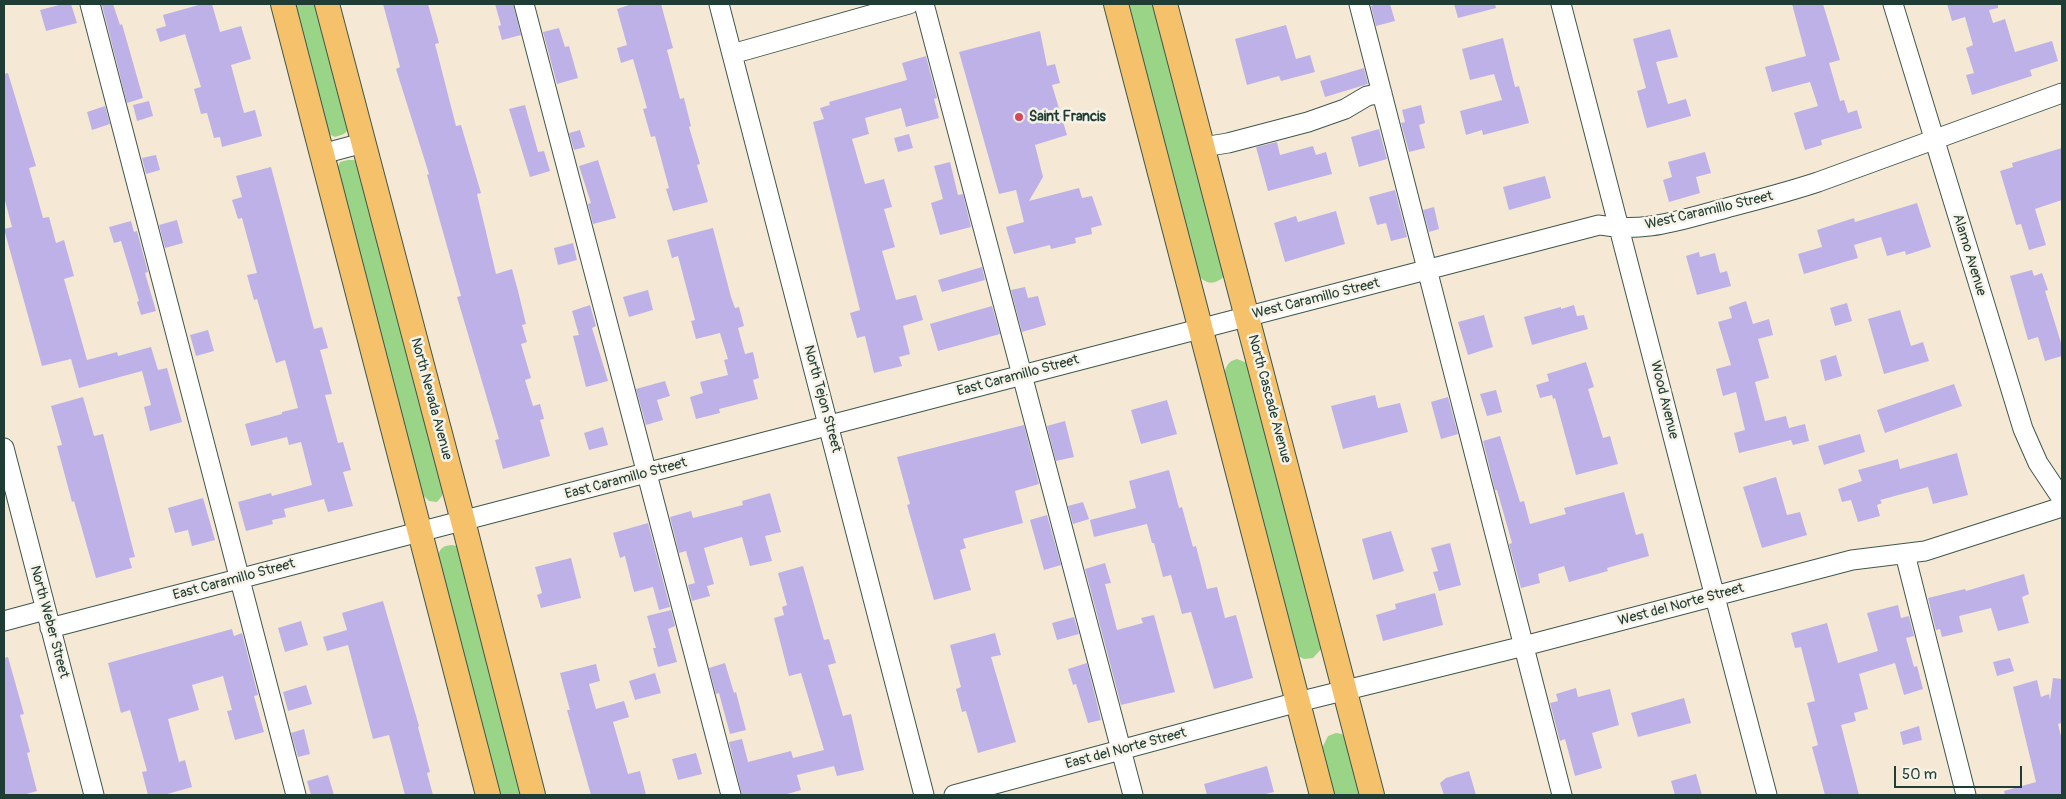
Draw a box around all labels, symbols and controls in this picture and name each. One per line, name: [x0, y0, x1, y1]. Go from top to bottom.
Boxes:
place label: Saint Francis: [1029, 109, 1106, 125]
marker: Saint Francis: [1013, 111, 1025, 123]
street label: West Caramillo Street: [1644, 188, 1774, 234]
street label: Alamo Avenue: [1949, 212, 1989, 298]
street label: West Caramillo Street: [1251, 275, 1381, 323]
street label: North Cascade Avenue: [1244, 333, 1294, 465]
street label: North Nevada Avenue: [407, 336, 455, 462]
street label: North Tejon Street: [800, 343, 844, 455]
street label: East Caramillo Street: [955, 352, 1081, 400]
street label: Wood Avenue: [1646, 359, 1682, 441]
street label: East Caramillo Street: [563, 455, 689, 503]
street label: East Caramillo Street: [171, 556, 297, 604]
street label: North Weber Street: [26, 564, 72, 680]
street label: West del Norte Street: [1616, 580, 1746, 630]
street label: East del Norte Street: [1064, 725, 1188, 773]
scale bar: [1896, 756, 2024, 788]
text: 50 m: [1902, 765, 1937, 784]

